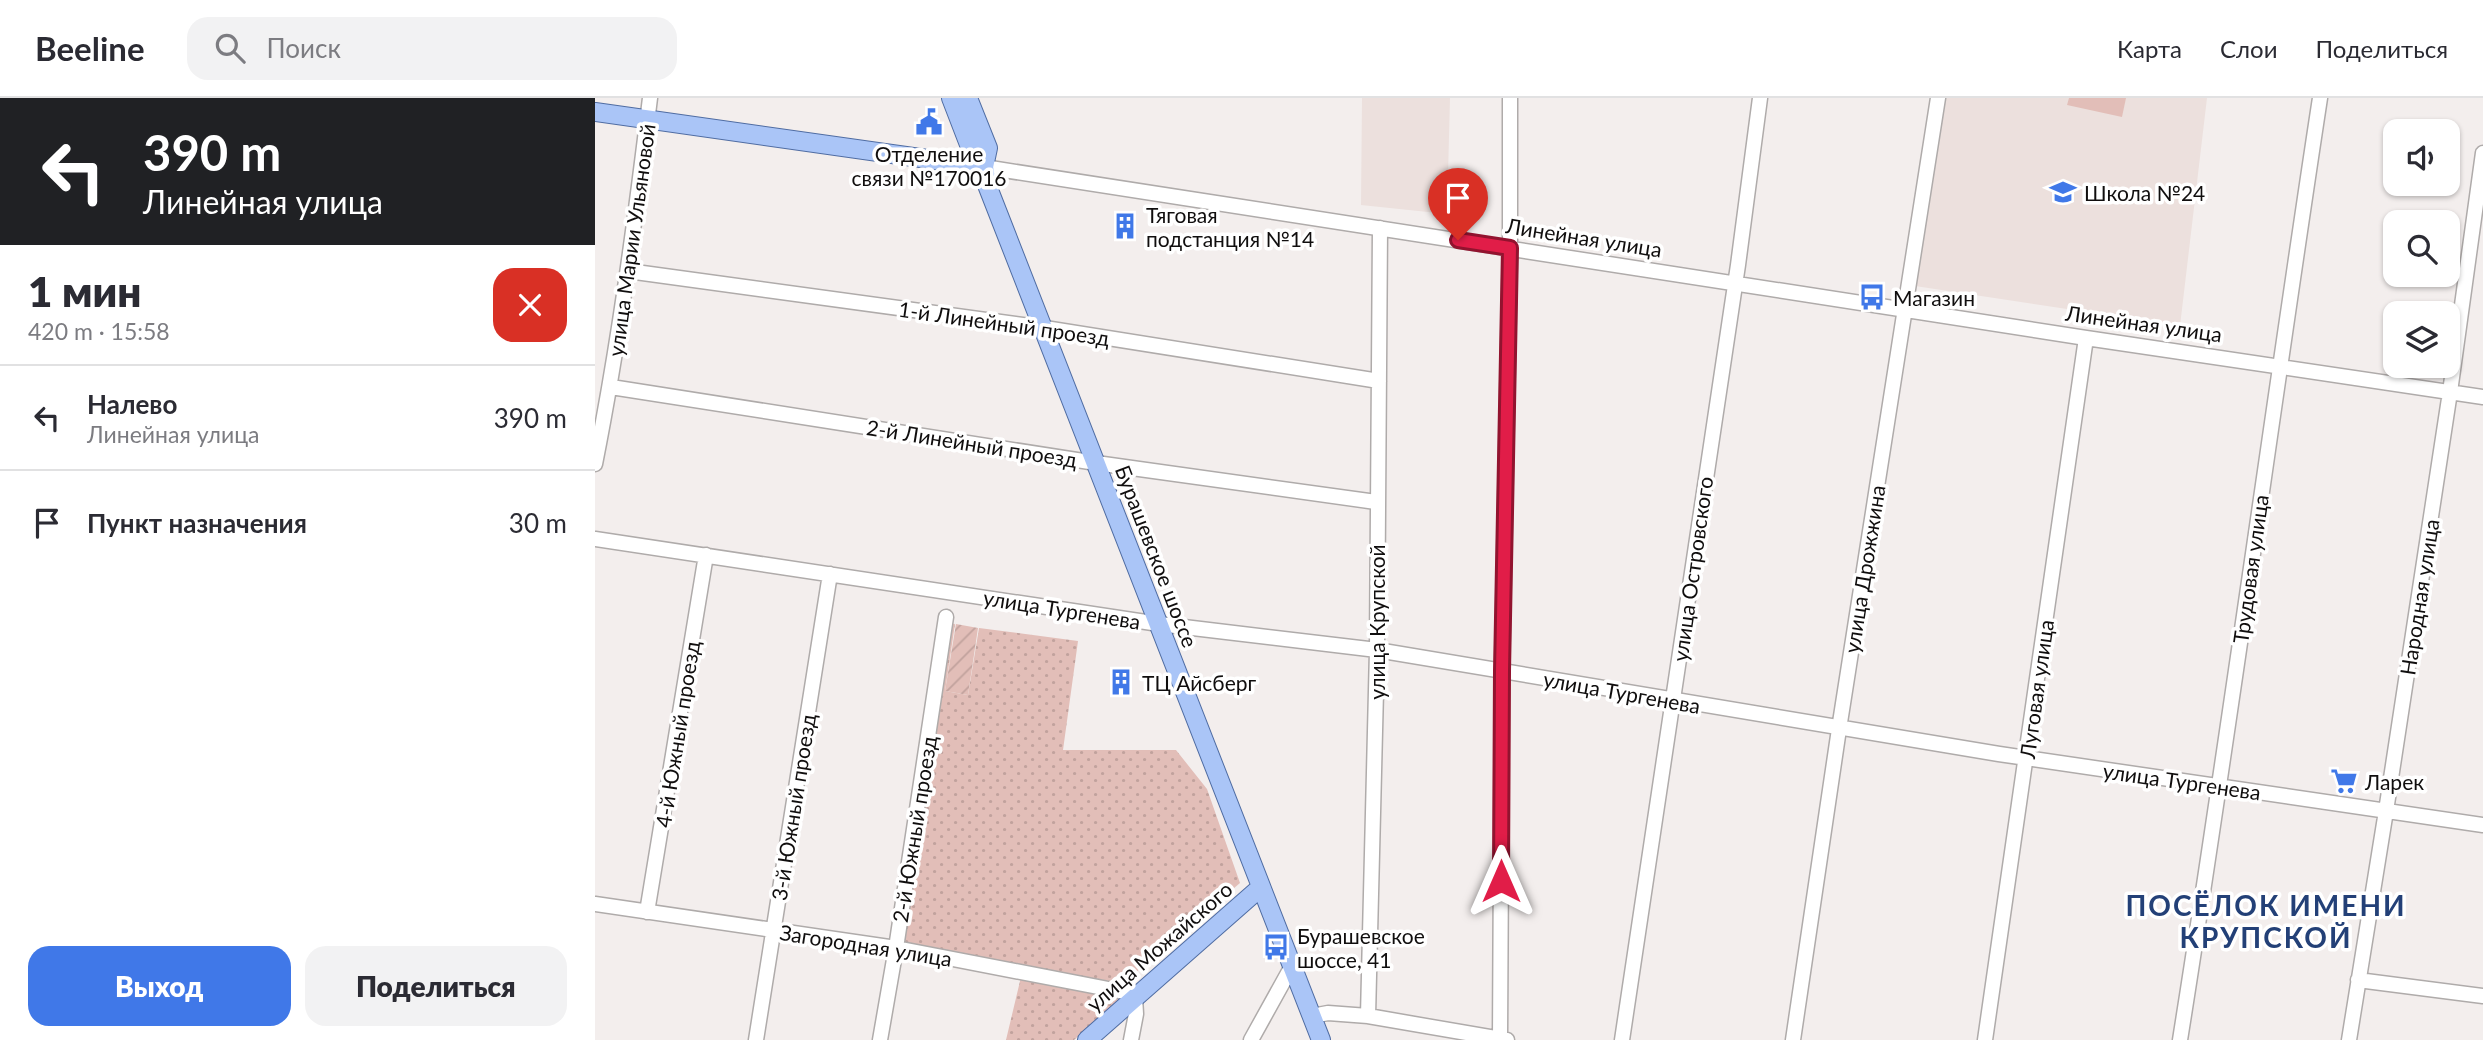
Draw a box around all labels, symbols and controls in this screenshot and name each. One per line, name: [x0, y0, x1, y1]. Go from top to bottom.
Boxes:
search box: [187, 17, 677, 80]
text: Beeline: [35, 28, 145, 68]
icon: search: [211, 29, 249, 67]
text: Поиск: [267, 32, 341, 64]
text: Карта: [2117, 34, 2182, 63]
text: Слои: [2220, 34, 2277, 63]
text: Поделиться: [2315, 34, 2448, 63]
public building icon: Отделение связи №170016: [914, 107, 944, 137]
map controls: [2383, 119, 2460, 378]
button: sound: [2383, 119, 2460, 196]
street label: улица Марии Ульяновой: [602, 122, 660, 358]
text: 390 m: [143, 123, 281, 181]
icon: left: [28, 126, 119, 217]
place label: Отделение связи №170016: [851, 141, 1007, 190]
pin: [1428, 168, 1488, 240]
school or university icon: Школа №24: [2048, 177, 2078, 207]
icon: arrive: [1439, 179, 1477, 217]
place label: Школа №24: [2084, 180, 2205, 205]
text: Линейная улица: [143, 182, 383, 221]
place label: Тяговая подстанция №14: [1146, 202, 1314, 251]
button: search: [2383, 210, 2460, 287]
building icon: Тяговая подстанция №14: [1110, 211, 1140, 241]
street label: Линейная улица: [1503, 212, 1664, 262]
text: 1 мин: [28, 266, 142, 316]
button: close: [493, 268, 567, 342]
bus stop icon: Магазин: [1857, 282, 1887, 312]
place label: Магазин: [1893, 285, 1975, 310]
street label: 1-й Линейный проезд: [897, 296, 1111, 350]
street label: Линейная улица: [2063, 300, 2224, 346]
button: layers: [2383, 301, 2460, 378]
text: 420 m · 15:58: [28, 317, 170, 345]
text: Налево: [87, 388, 177, 420]
icon: left: [28, 399, 66, 437]
text: 390 m: [494, 402, 567, 434]
street label: 2-й Линейный проезд: [865, 414, 1079, 472]
text: Линейная улица: [87, 420, 260, 448]
street label: Бурашевское шоссе: [1111, 461, 1203, 651]
street label: улица Островского: [1667, 475, 1717, 663]
street label: улица Дрожжина: [1838, 483, 1890, 655]
street label: Трудовая улица: [2227, 493, 2273, 645]
icon: arrive: [28, 504, 66, 542]
text: Пункт назначения: [87, 507, 307, 539]
text: 30 m: [509, 507, 567, 539]
street label: Народная улица: [2394, 517, 2444, 677]
street label: улица Крупской: [1364, 544, 1389, 700]
street label: улица Тургенева: [982, 584, 1142, 634]
street label: Луговая улица: [2014, 618, 2058, 761]
street label: 4-й Южный проезд: [650, 639, 704, 829]
street label: улица Тургенева: [1542, 666, 1702, 718]
building icon: ТЦ Айсберг: [1106, 667, 1136, 697]
place label: ТЦ Айсберг: [1142, 670, 1256, 695]
street label: 3-й Южный проезд: [766, 712, 820, 902]
street label: 2-й Южный проезд: [887, 734, 941, 924]
street label: улица Тургенева: [2102, 758, 2262, 804]
supermarket icon: Ларек: [2329, 766, 2359, 796]
place label: Ларек: [2364, 769, 2424, 794]
position arrow: [1464, 844, 1538, 918]
street label: улица Можайского: [1081, 876, 1237, 1016]
district label: ПОСЁЛОК ИМЕНИ КРУПСКОЙ: [2125, 888, 2407, 954]
street label: Загородная улица: [778, 919, 954, 971]
place label: Бурашевское шоссе, 41: [1297, 923, 1425, 972]
bus stop icon: Бурашевское шоссе, 41: [1261, 932, 1291, 962]
button: Выход: [28, 946, 291, 1026]
button: Поделиться: [305, 946, 567, 1026]

